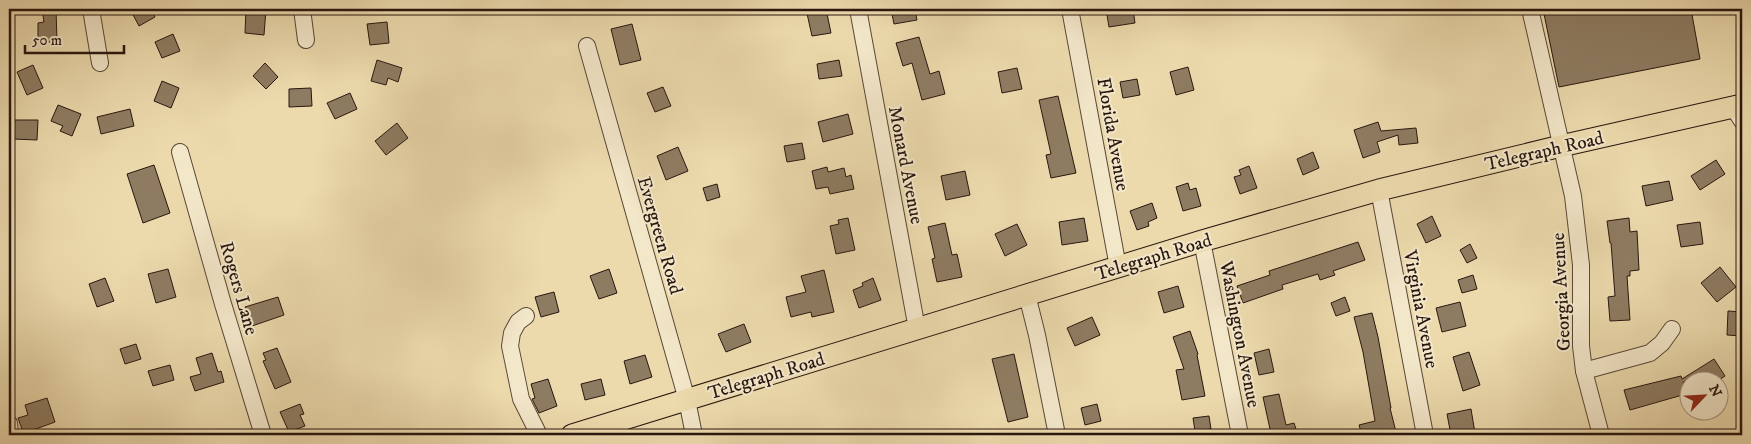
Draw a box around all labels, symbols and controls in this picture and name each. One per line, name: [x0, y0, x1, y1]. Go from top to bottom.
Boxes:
scale bar: [25, 22, 124, 54]
text: 50 m: [32, 31, 62, 50]
street label: Florida Avenue: [1091, 76, 1134, 193]
street label: Monard Avenue: [883, 104, 928, 226]
street label: Telegraph Road: [1483, 127, 1606, 176]
street label: Evergreen Road: [632, 174, 688, 298]
street label: Telegraph Road: [1092, 229, 1215, 286]
street label: Georgia Avenue: [1547, 232, 1576, 352]
street label: Rogers Lane: [214, 239, 263, 338]
street label: Virginia Avenue: [1398, 247, 1443, 370]
street label: Washington Avenue: [1214, 258, 1265, 410]
street label: Telegraph Road: [705, 348, 828, 405]
north arrow: [1678, 372, 1728, 422]
text: N: [1704, 382, 1726, 400]

